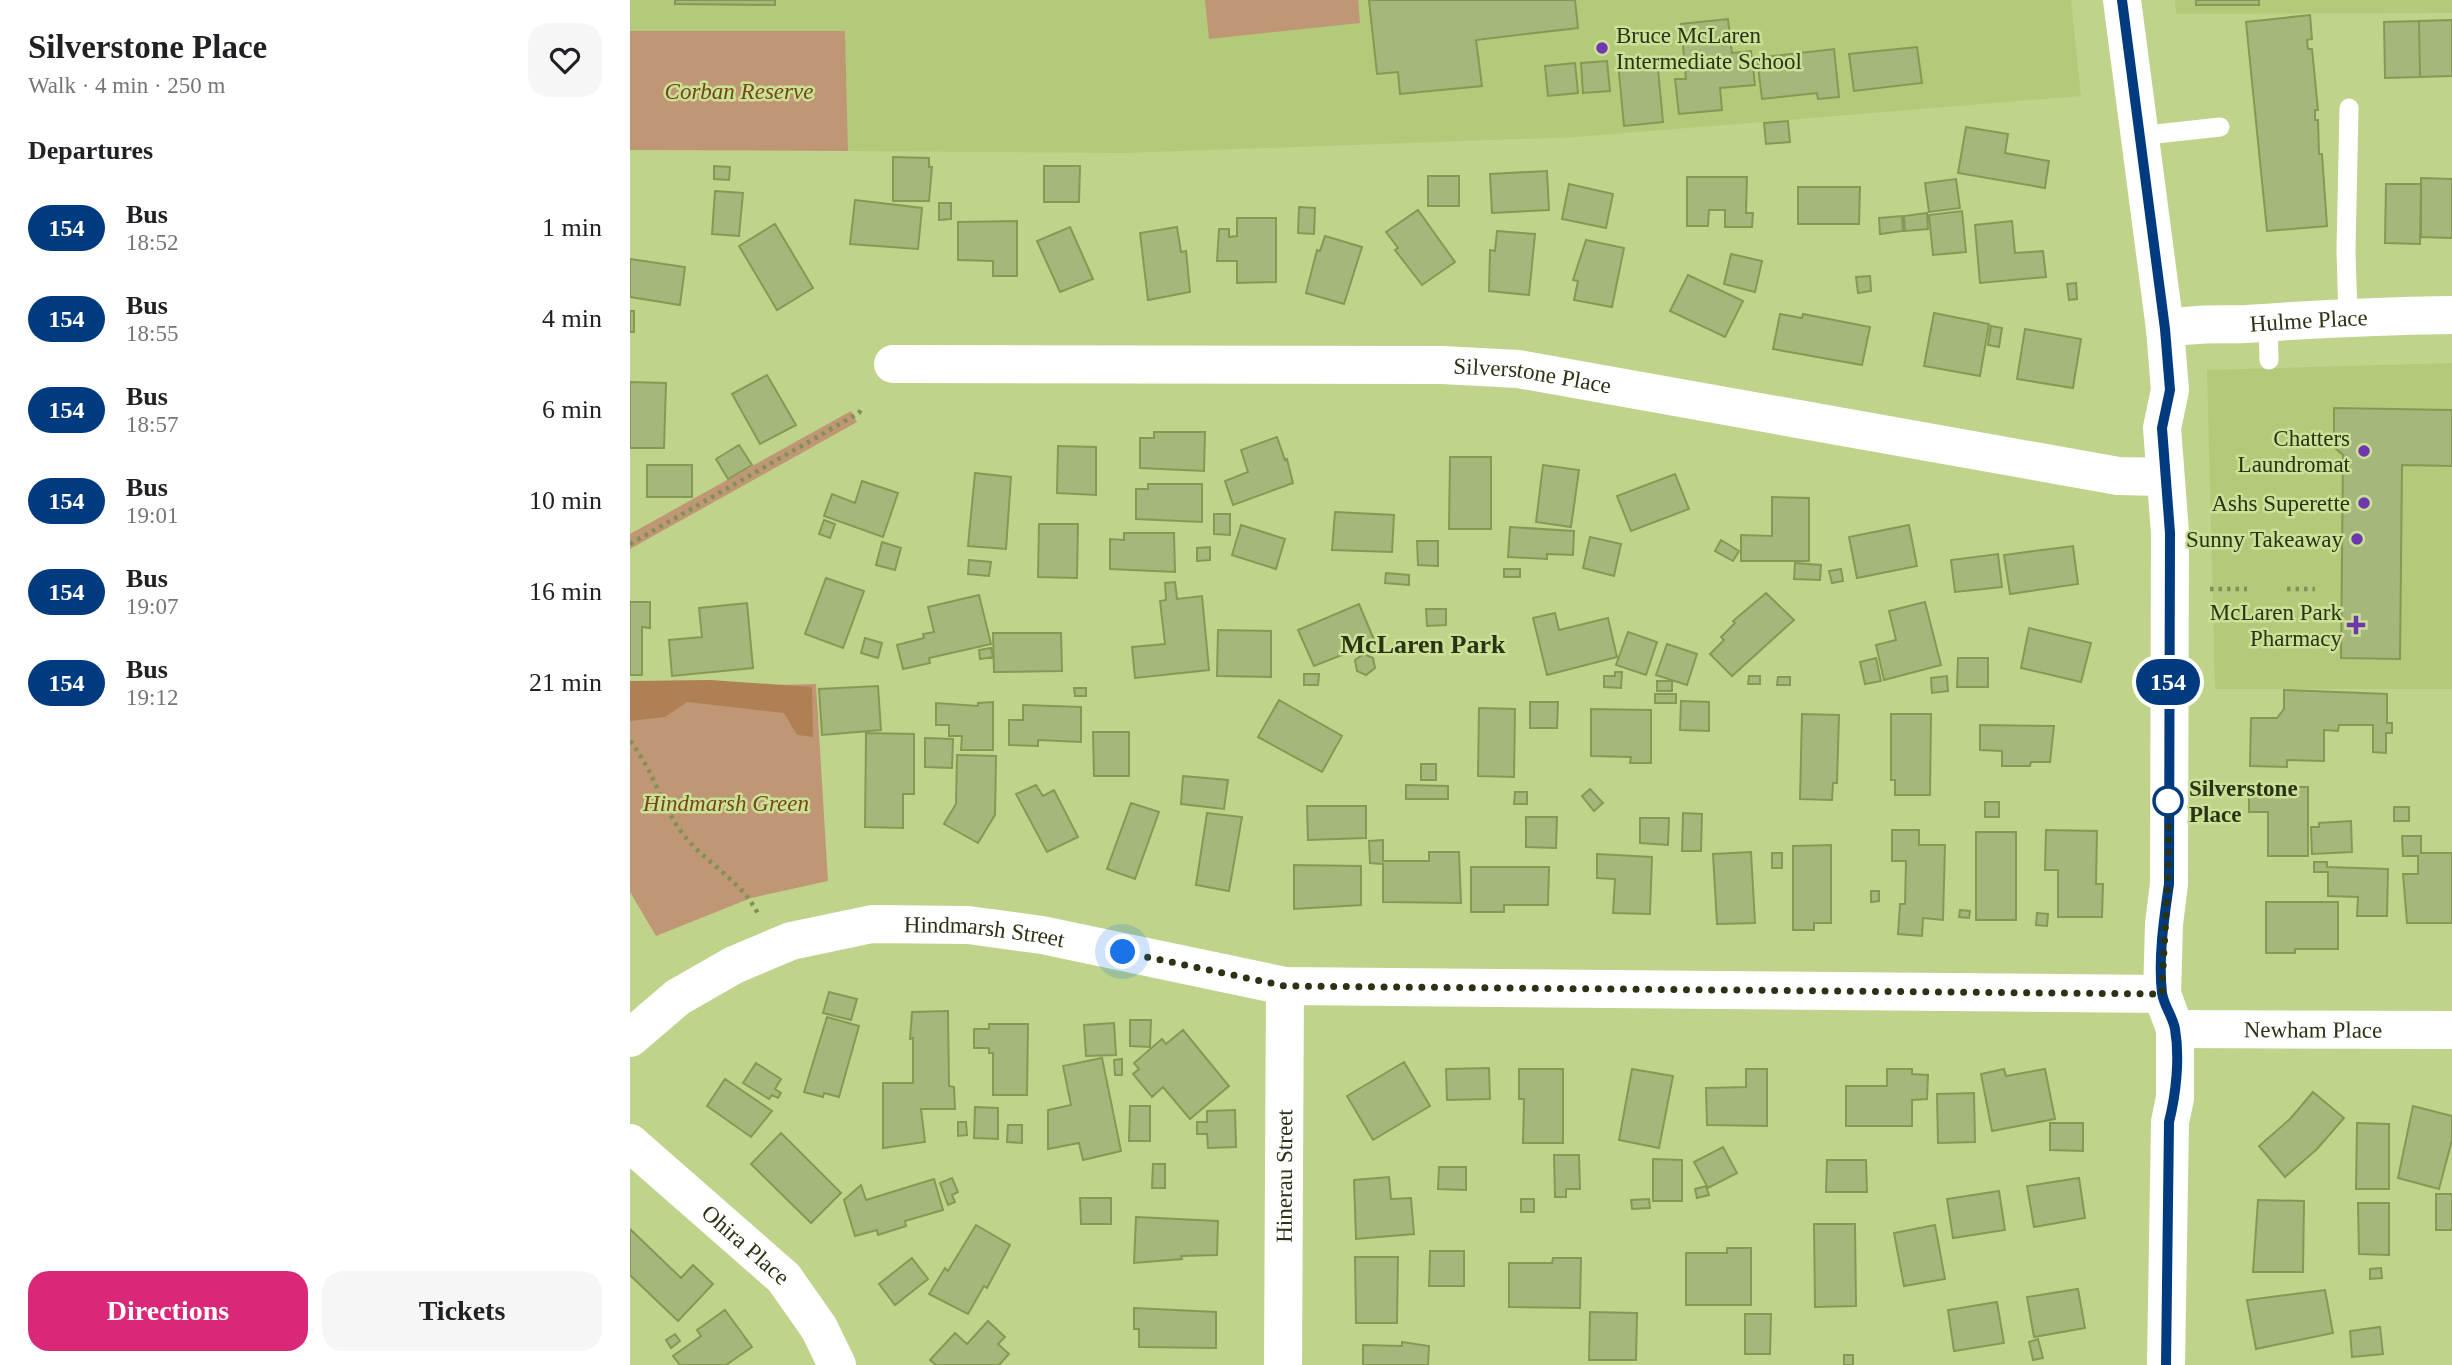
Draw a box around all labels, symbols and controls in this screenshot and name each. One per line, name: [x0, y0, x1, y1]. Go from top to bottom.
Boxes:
button: heart: [528, 23, 602, 97]
place label: Bruce McLaren Intermediate School: [1616, 23, 1802, 74]
text: Silverstone Place: [28, 29, 267, 65]
marker: Bruce McLaren Intermediate School: [1594, 40, 1610, 56]
text: Walk · 4 min · 250 m: [28, 73, 225, 98]
park label: Corban Reserve: [665, 79, 813, 104]
text: Departures: [28, 136, 153, 165]
text: Bus: [126, 200, 168, 229]
text: 1 min: [542, 213, 602, 242]
text: 154: [49, 215, 85, 241]
text: 18:52: [126, 230, 178, 255]
text: Bus: [126, 291, 168, 320]
text: 4 min: [542, 304, 602, 333]
street label: Hulme Place: [2249, 305, 2368, 336]
text: 154: [49, 306, 85, 332]
text: 18:55: [126, 321, 178, 346]
street label: Silverstone Place: [1453, 353, 1613, 398]
text: Bus: [126, 382, 168, 411]
text: 6 min: [542, 395, 602, 424]
text: 154: [49, 397, 85, 423]
text: 18:57: [126, 412, 178, 437]
place label: Chatters Laundromat: [2238, 426, 2351, 477]
marker: Chatters Laundromat: [2356, 443, 2372, 459]
text: Bus: [126, 473, 168, 502]
text: 10 min: [529, 486, 602, 515]
text: 154: [49, 488, 85, 514]
place label: Ashs Superette: [2211, 491, 2350, 516]
marker: Ashs Superette: [2356, 495, 2372, 511]
text: 19:01: [126, 503, 178, 528]
place label: Sunny Takeaway: [2186, 527, 2343, 552]
marker: Sunny Takeaway: [2349, 531, 2365, 547]
text: Bus: [126, 564, 168, 593]
text: 16 min: [529, 577, 602, 606]
text: 154: [49, 579, 85, 605]
text: 19:07: [126, 594, 178, 619]
place label: McLaren Park Pharmacy: [2210, 600, 2342, 651]
marker: McLaren Park Pharmacy: [2348, 617, 2364, 633]
district label: McLaren Park: [1341, 630, 1506, 659]
text: Bus: [126, 655, 168, 684]
line badge: 154: [2128, 659, 2208, 705]
text: 21 min: [529, 668, 602, 697]
text: 154: [2150, 669, 2186, 695]
text: 154: [49, 670, 85, 696]
text: 19:12: [126, 685, 178, 710]
place label: Silverstone Place: [2189, 776, 2298, 827]
marker: Silverstone Place: [2153, 786, 2183, 816]
park label: Hindmarsh Green: [642, 791, 809, 816]
street label: Hindmarsh Street: [904, 912, 1068, 952]
your location: [1105, 934, 1140, 969]
street label: Newham Place: [2244, 1017, 2382, 1042]
street label: Hinerau Street: [1271, 1109, 1297, 1243]
street label: Ohira Place: [697, 1200, 795, 1290]
button: Directions: [28, 1271, 308, 1351]
button: Tickets: [322, 1271, 602, 1351]

